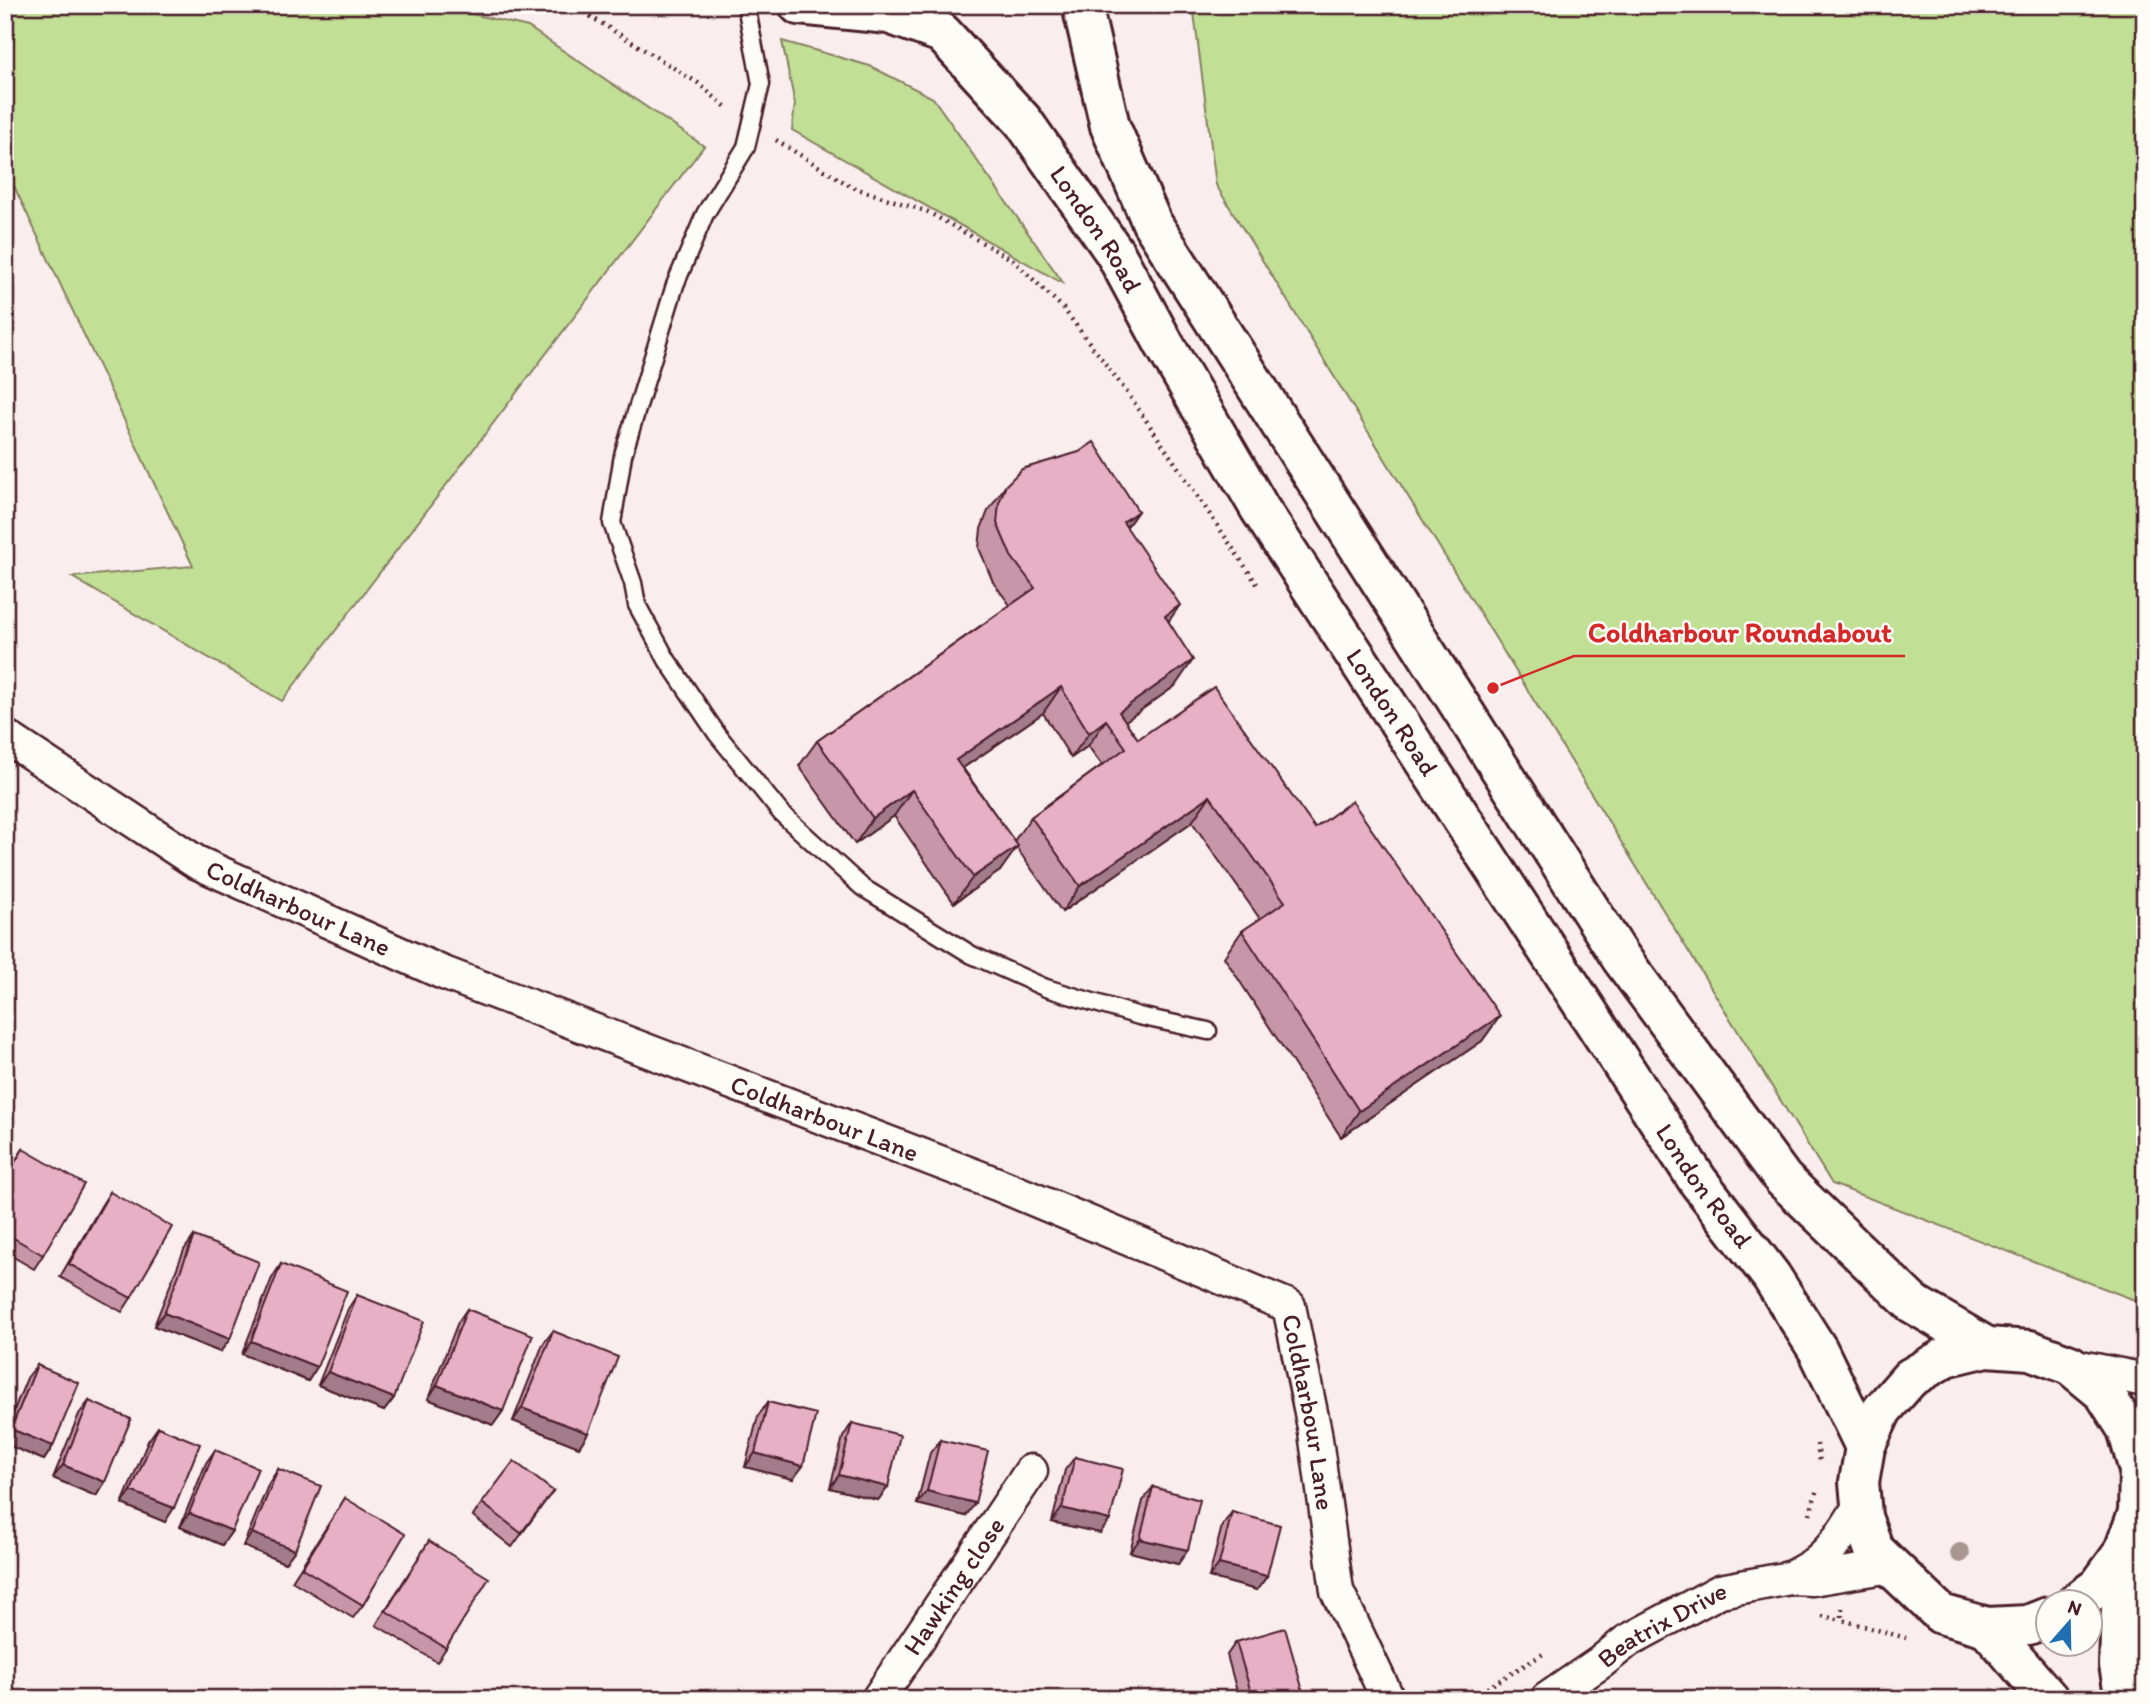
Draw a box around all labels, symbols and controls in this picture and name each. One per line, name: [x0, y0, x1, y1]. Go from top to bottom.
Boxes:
street label: London Road: [1043, 159, 1150, 299]
callout: Coldharbour Roundabout: [1574, 607, 1905, 656]
text: Coldharbour Roundabout: [1588, 615, 1892, 649]
street label: London Road: [1339, 642, 1446, 782]
street label: Coldharbour Lane: [201, 853, 396, 963]
street label: Coldharbour Lane: [726, 1068, 923, 1169]
street label: London Road: [1649, 1117, 1760, 1255]
street label: Coldharbour Lane: [1275, 1311, 1342, 1512]
street label: Hawking close: [896, 1511, 1012, 1661]
street label: Beatrix Drive: [1591, 1574, 1729, 1675]
north arrow: [2035, 1588, 2104, 1658]
text: N: [2065, 1594, 2085, 1620]

